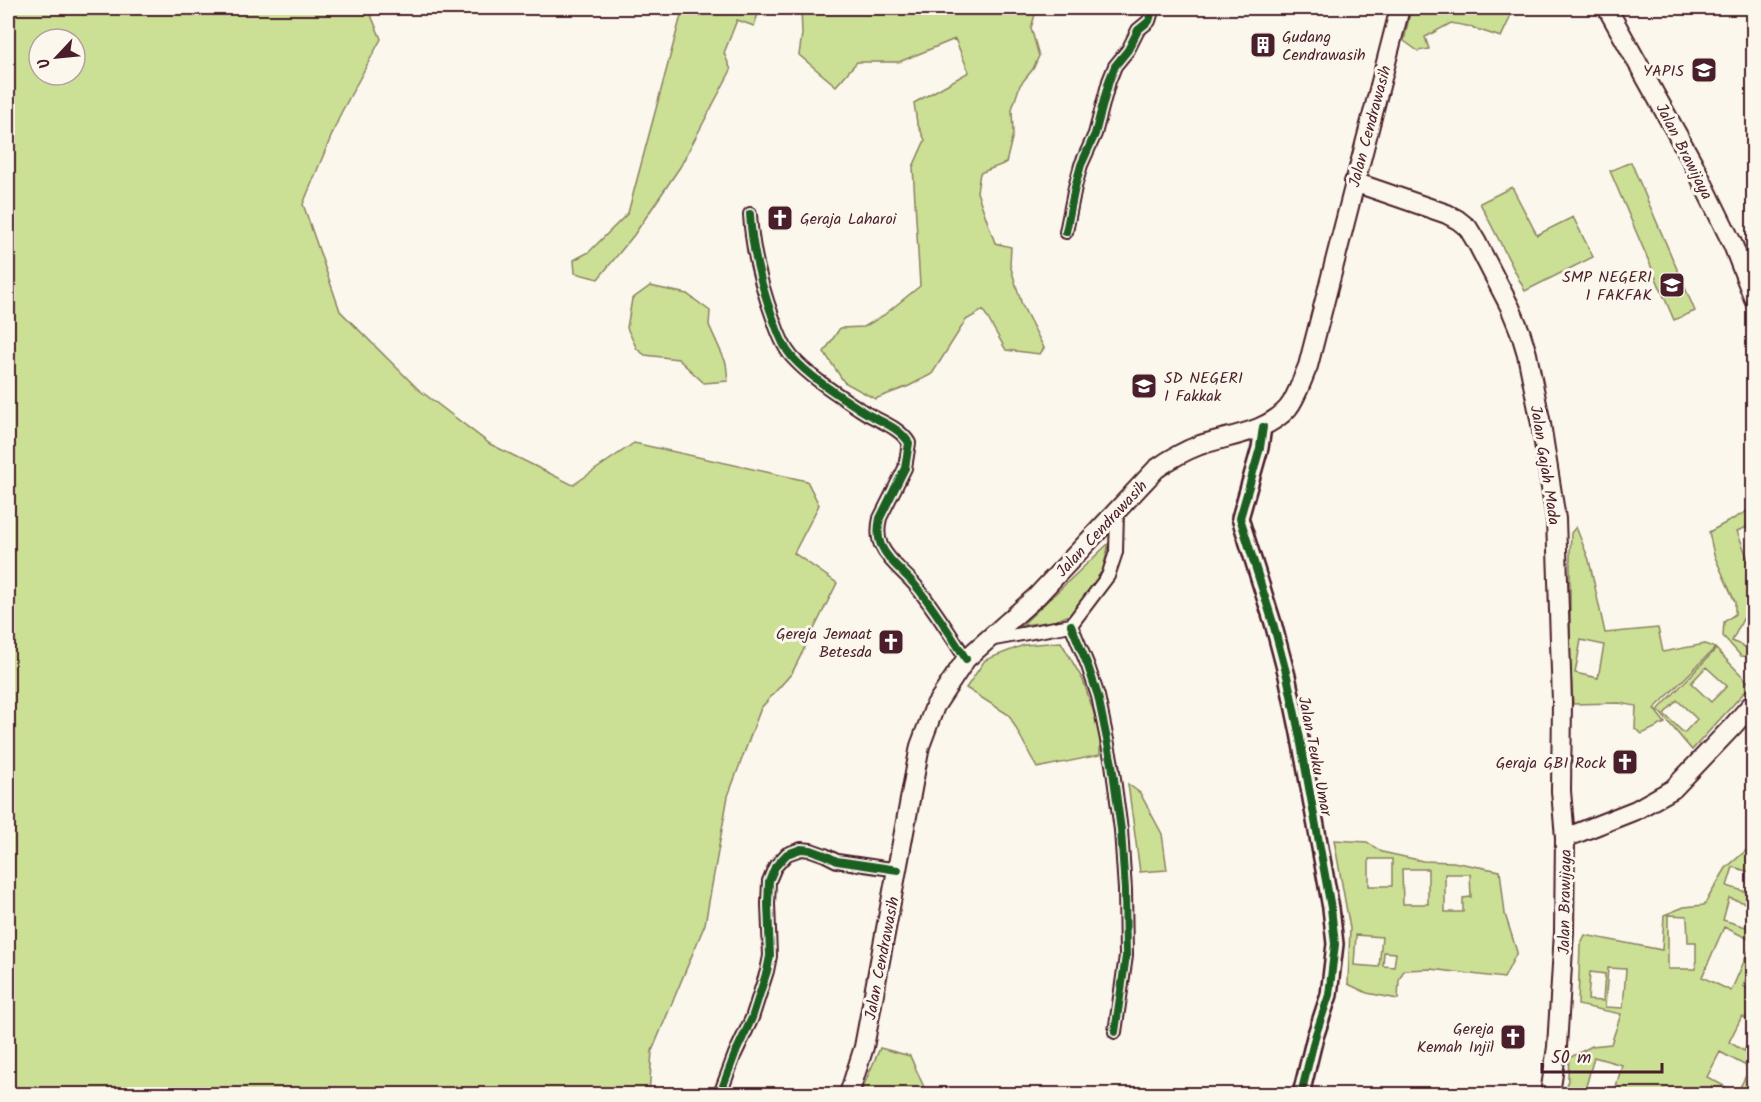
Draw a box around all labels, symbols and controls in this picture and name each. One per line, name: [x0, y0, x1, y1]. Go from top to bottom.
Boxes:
place label: Gudang Cendrawasih: [1282, 25, 1366, 68]
north arrow: [27, 27, 87, 87]
building icon: Gudang Cendrawasih: [1248, 30, 1278, 60]
text: U: [31, 53, 58, 73]
school or university icon: YAPIS: [1689, 55, 1719, 85]
place label: YAPIS: [1643, 59, 1684, 84]
street label: Jalan Cendrawasih: [1342, 63, 1399, 190]
street label: Jalan Brawijaya: [1649, 99, 1719, 204]
church icon: Geraja Laharoi: [765, 203, 795, 233]
place label: Geraja Laharoi: [800, 207, 898, 232]
place label: SMP NEGERI 1 FAKFAK: [1562, 265, 1653, 308]
school or university icon: SMP NEGERI 1 FAKFAK: [1657, 270, 1687, 300]
place label: SD NEGERI I Fakkak: [1164, 366, 1243, 409]
school or university icon: SD NEGERI I Fakkak: [1129, 371, 1159, 401]
street label: Jalan Gajah Mada: [1523, 404, 1566, 527]
street label: Jalan Cendrawasih: [1050, 475, 1154, 583]
place label: Gereja Jemaat Betesda: [776, 622, 873, 665]
church icon: Gereja Jemaat Betesda: [876, 627, 906, 657]
street label: Jalan Teuku Umar: [1291, 694, 1339, 820]
church icon: Geraja GBI Rock: [1610, 747, 1640, 777]
place label: Geraja GBI Rock: [1496, 751, 1606, 776]
street label: Jalan Brawijaya: [1552, 849, 1579, 955]
street label: Jalan Cendrawasih: [858, 895, 907, 1022]
place label: Gereja Kemah Injil: [1417, 1017, 1494, 1060]
church icon: Gereja Kemah Injil: [1498, 1022, 1528, 1052]
scale bar: [1542, 1036, 1662, 1074]
text: 50 m: [1551, 1044, 1591, 1073]

